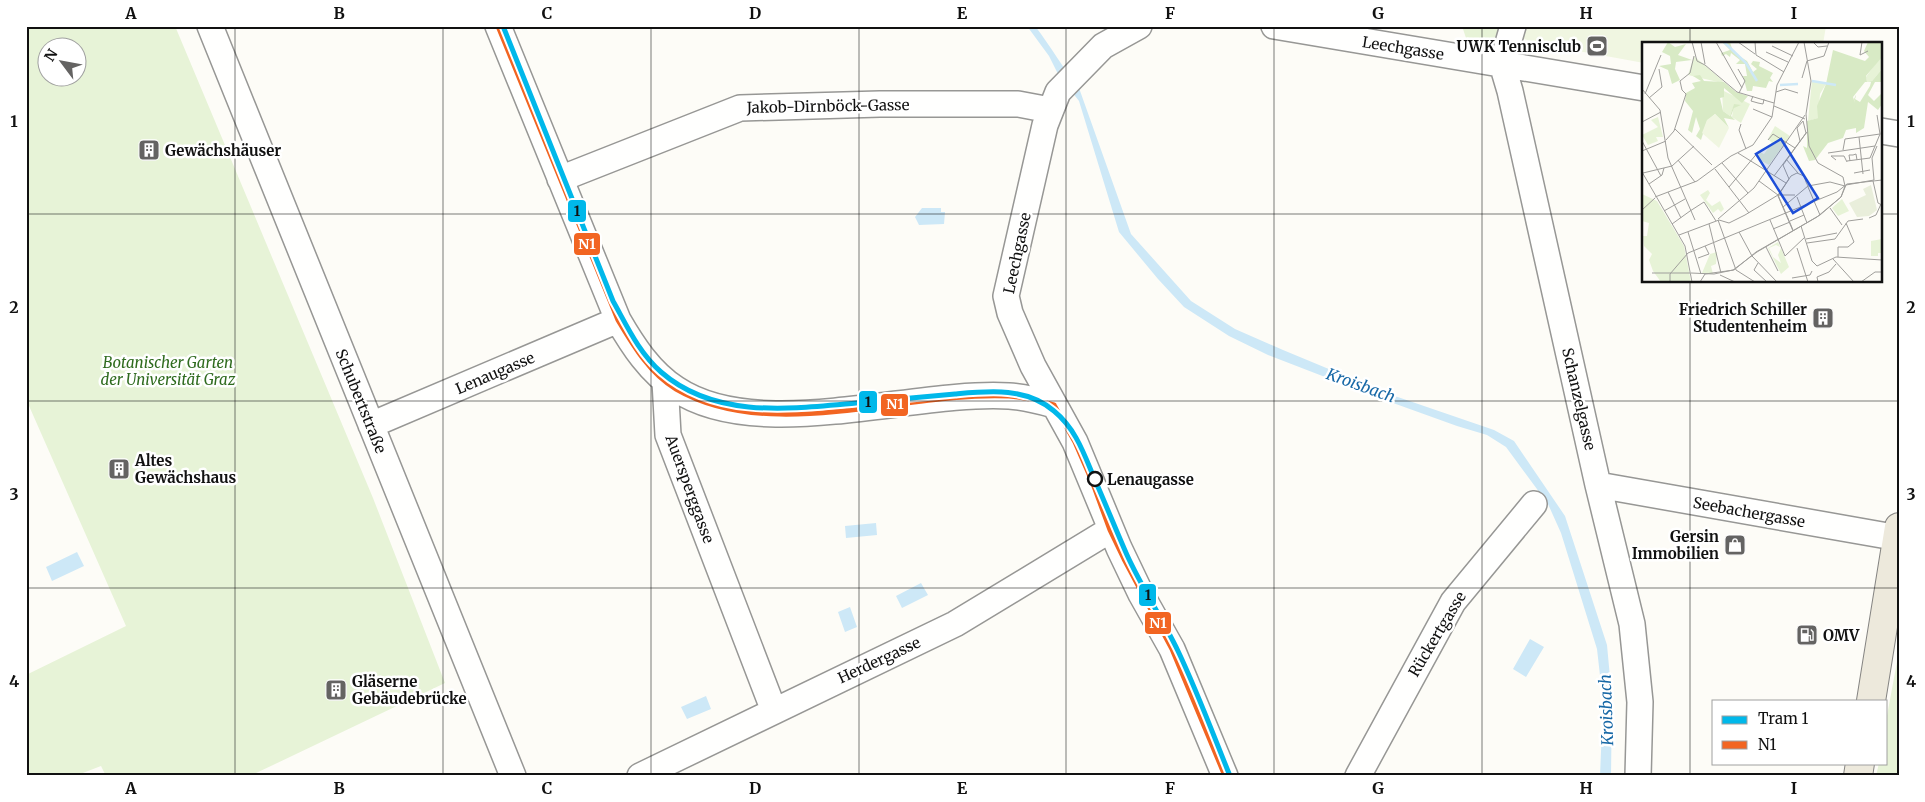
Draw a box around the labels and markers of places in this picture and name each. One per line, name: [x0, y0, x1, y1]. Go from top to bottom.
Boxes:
sports icon: UWK Tennisclub: [1585, 34, 1609, 58]
place label: UWK Tennisclub: [1457, 37, 1581, 56]
building icon: Gewächshäuser: [137, 138, 161, 162]
place label: Gewächshäuser: [165, 141, 281, 160]
place label: Friedrich Schiller Studentenheim: [1679, 300, 1807, 336]
building icon: Friedrich Schiller Studentenheim: [1811, 306, 1835, 330]
place label: Altes Gewächshaus: [134, 451, 237, 487]
building icon: Altes Gewächshaus: [107, 457, 131, 481]
place label: Lenaugasse: [1107, 470, 1194, 489]
marker: Lenaugasse: [1087, 471, 1103, 487]
place label: Gersin Immobilien: [1632, 527, 1719, 563]
shop icon: Gersin Immobilien: [1723, 533, 1747, 557]
fuel station icon: OMV: [1795, 623, 1819, 647]
place label: OMV: [1823, 626, 1860, 645]
place label: Gläserne Gebäudebrücke: [352, 672, 467, 708]
building icon: Gläserne Gebäudebrücke: [324, 678, 348, 702]

